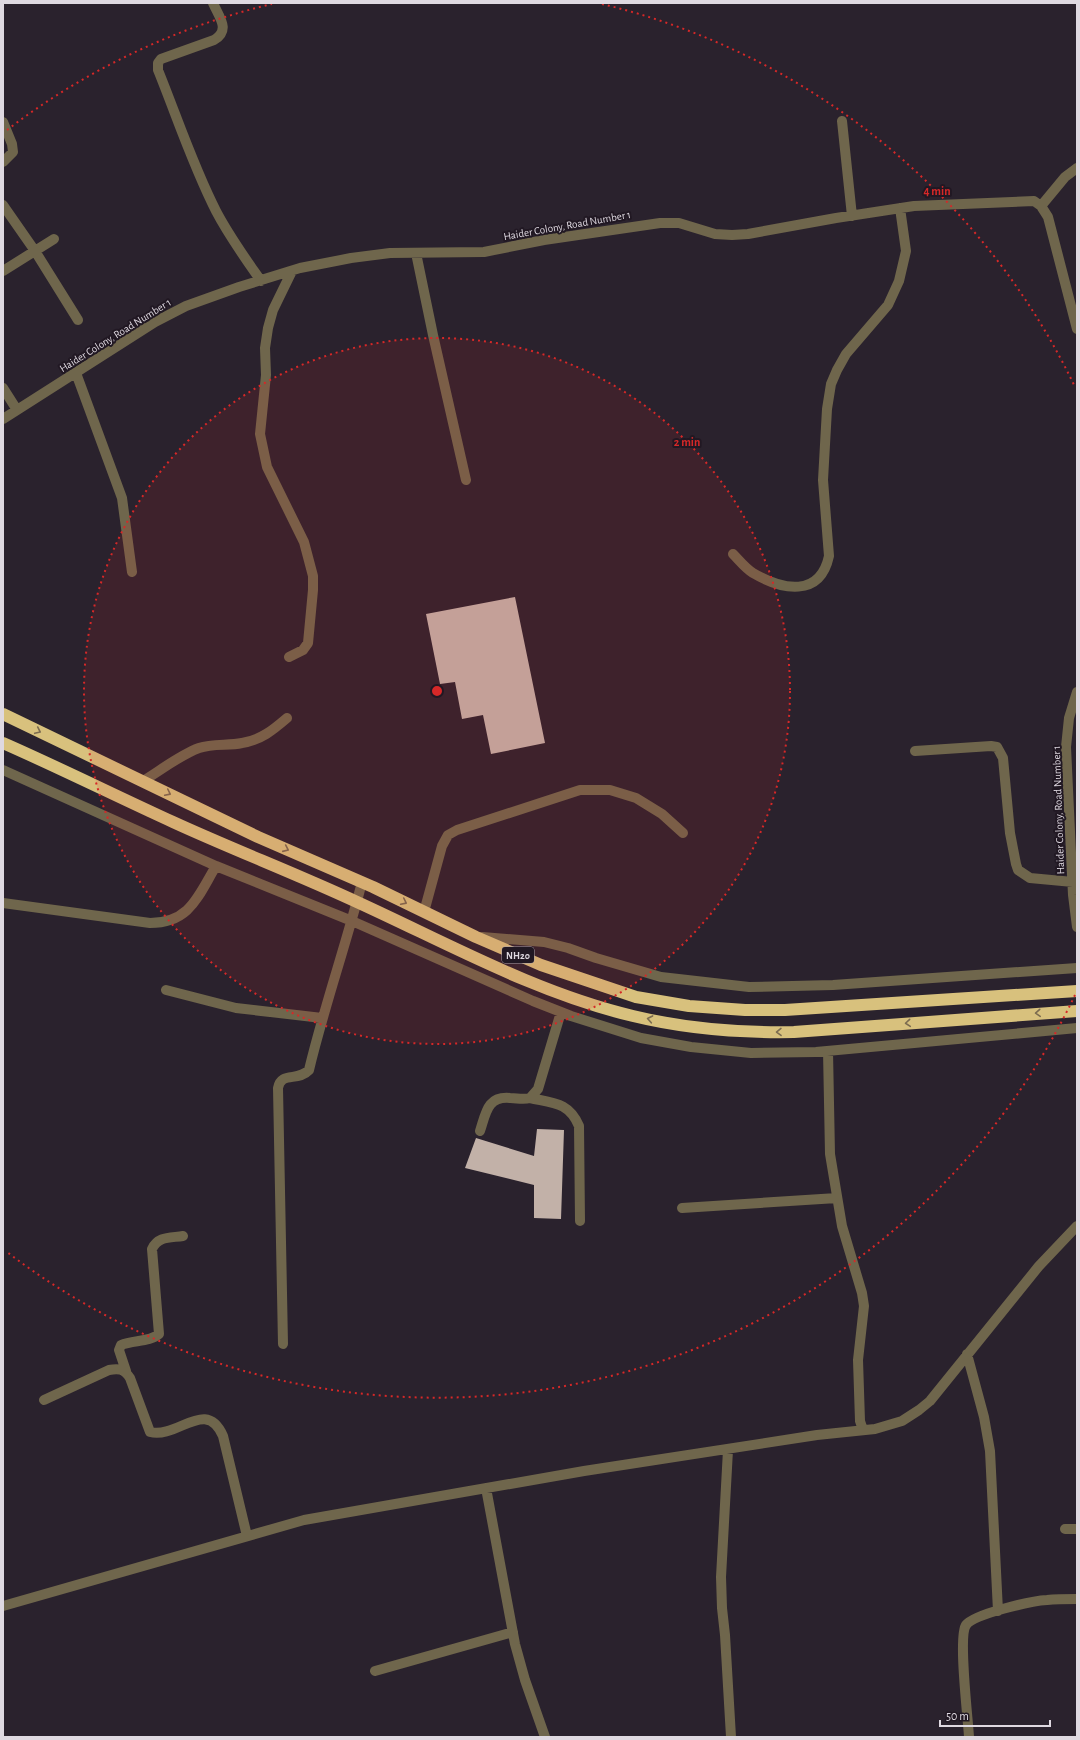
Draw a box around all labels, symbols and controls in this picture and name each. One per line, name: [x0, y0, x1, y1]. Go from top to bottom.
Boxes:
text: 4 min: [923, 185, 951, 197]
street label: Haider Colony, Road Number 1: [503, 209, 632, 242]
street label: Haider Colony, Road Number 1: [58, 297, 173, 374]
text: 2 min: [674, 436, 700, 448]
centre of rings: [430, 684, 444, 698]
one-way arrow: [35, 726, 42, 734]
street label: Haider Colony, Road Number 1: [1051, 745, 1066, 875]
one-way arrow: [164, 788, 172, 796]
one-way arrow: [282, 844, 289, 852]
one-way arrow: [400, 897, 407, 905]
road number: NH20: [502, 947, 534, 963]
one-way arrow: [1035, 1009, 1041, 1018]
one-way arrow: [647, 1016, 653, 1024]
one-way arrow: [905, 1018, 911, 1027]
one-way arrow: [776, 1028, 782, 1036]
scale bar: [940, 1702, 1050, 1728]
text: 50 m: [946, 1710, 969, 1722]

